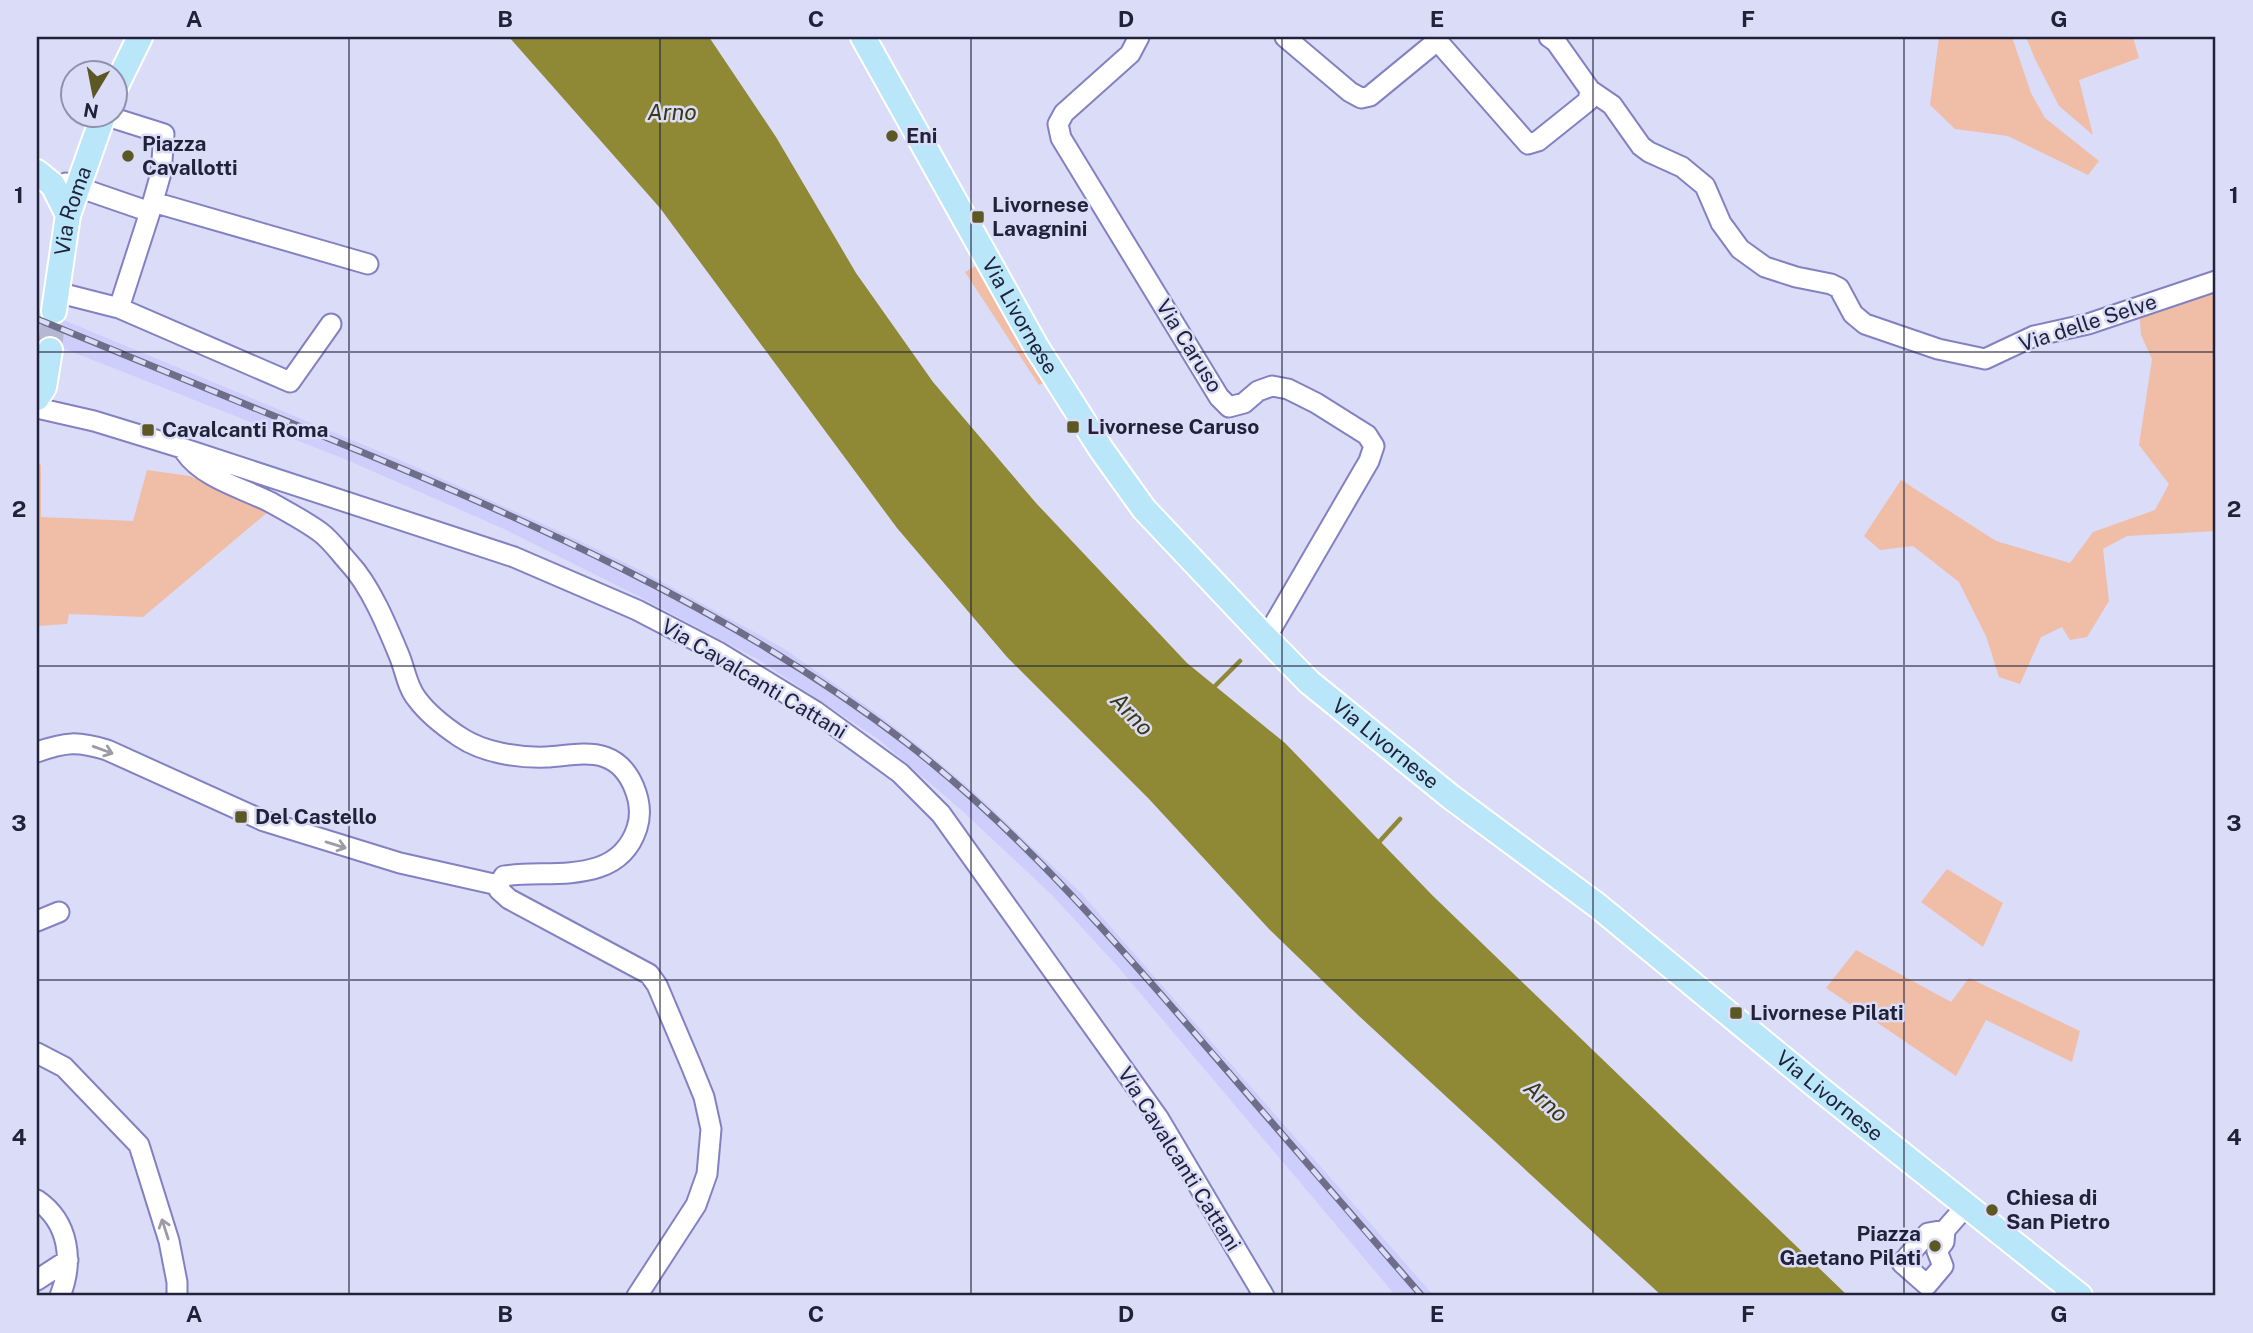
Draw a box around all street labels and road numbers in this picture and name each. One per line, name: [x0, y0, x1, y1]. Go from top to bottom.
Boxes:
street label: Via Roma: [49, 163, 96, 257]
street label: Via Livornese: [977, 253, 1063, 379]
street label: Via delle Selve: [2016, 289, 2160, 357]
street label: Via Caruso: [1151, 295, 1228, 397]
street label: Via Cavalcanti Cattani: [657, 613, 852, 744]
street label: Via Livornese: [1327, 693, 1444, 794]
street label: Via Livornese: [1771, 1045, 1888, 1146]
street label: Via Cavalcanti Cattani: [1113, 1062, 1246, 1255]

